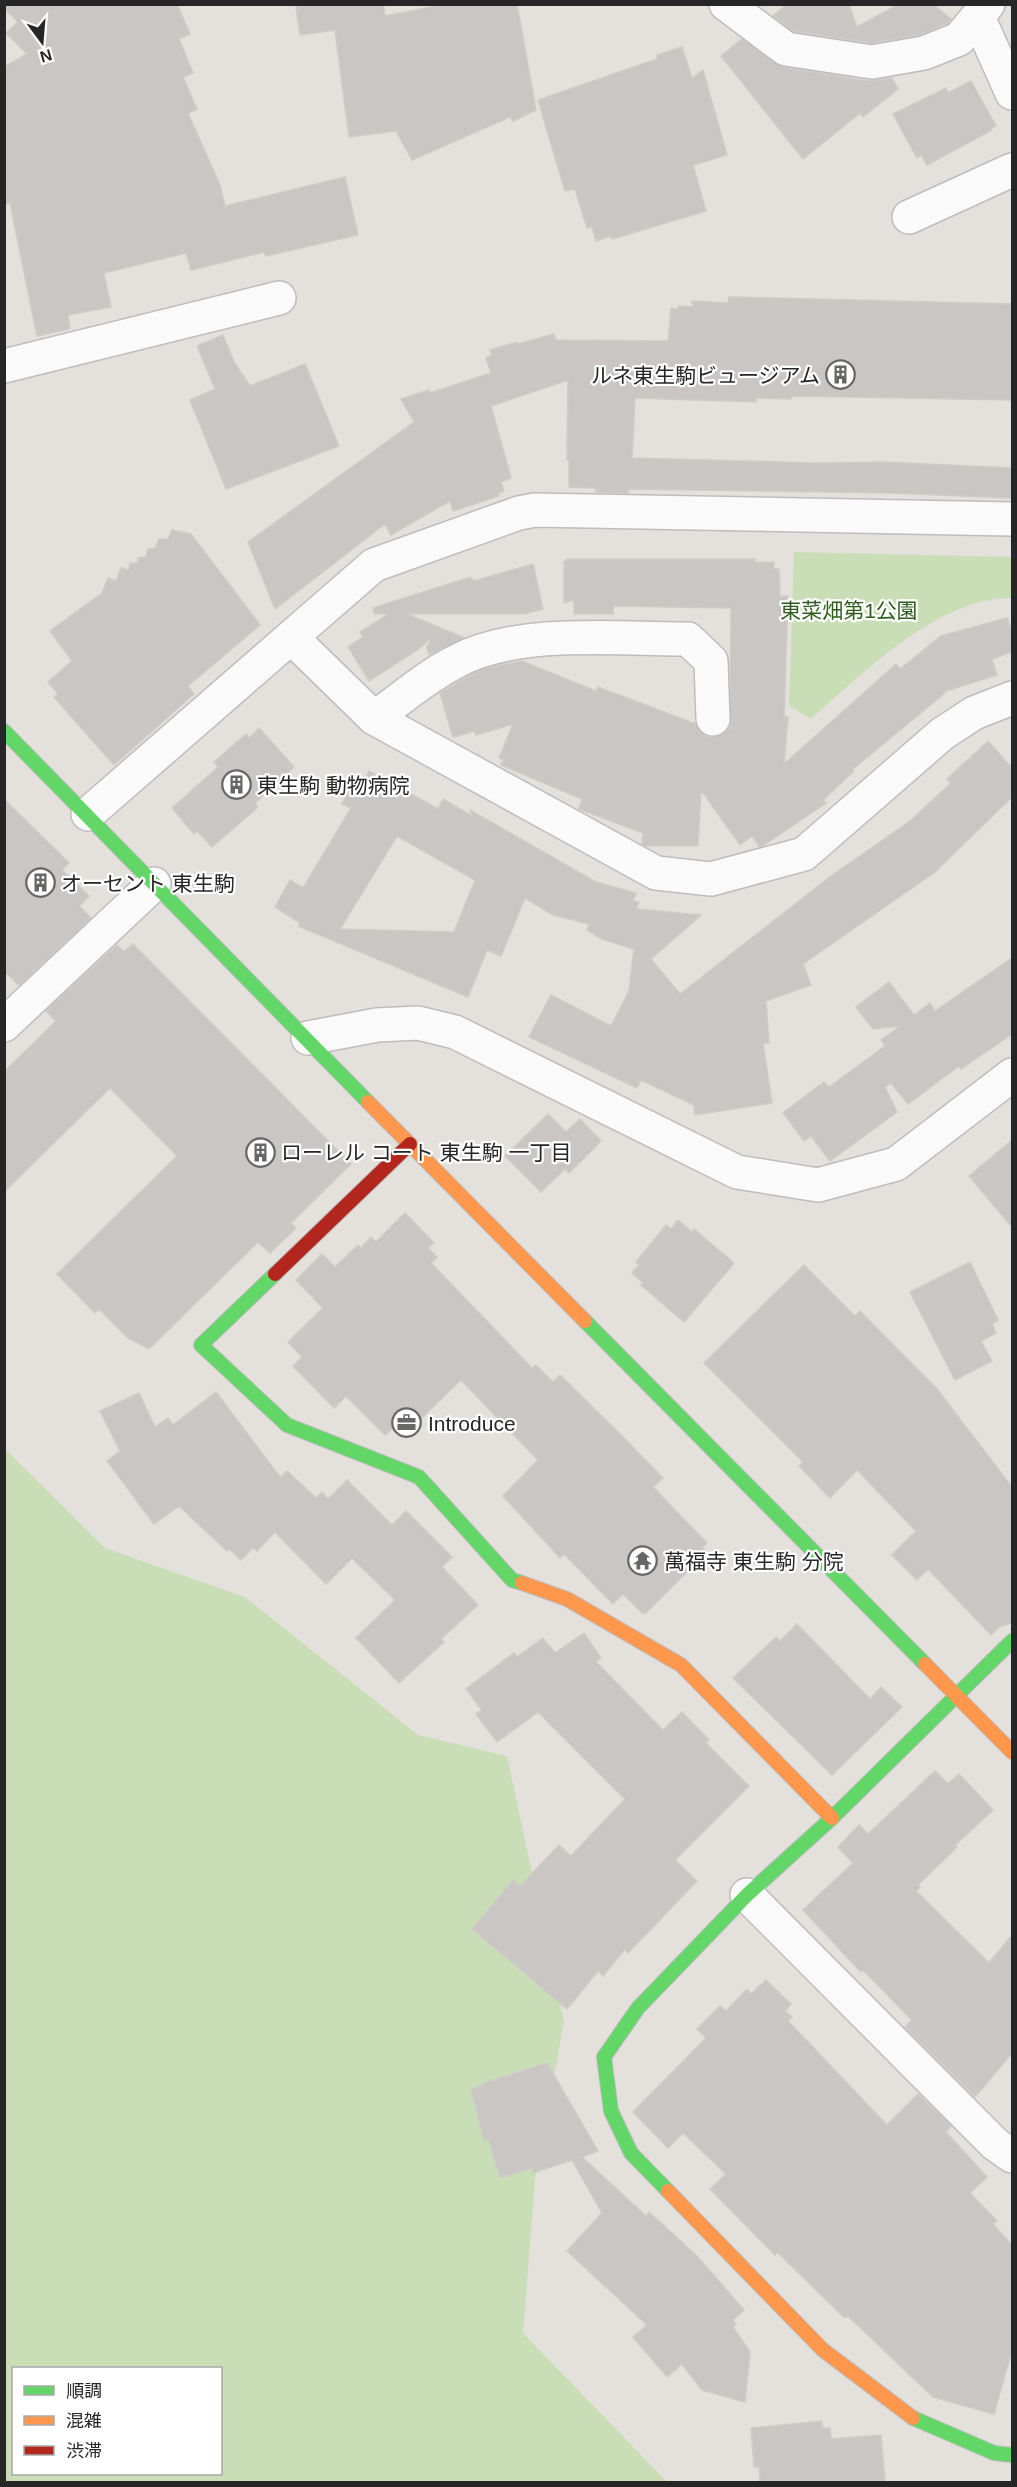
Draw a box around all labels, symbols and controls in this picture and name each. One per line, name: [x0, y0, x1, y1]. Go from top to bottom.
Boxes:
north arrow: [12, 12, 72, 72]
text: N: [38, 46, 54, 66]
building icon: ルネ東生駒ビュージアム: [825, 359, 857, 391]
place label: ルネ東生駒ビュージアム: [591, 364, 820, 387]
park label: 東菜畑第1公園: [780, 599, 918, 622]
building icon: 東生駒 動物病院: [220, 769, 252, 801]
place label: 東生駒 動物病院: [257, 774, 410, 797]
building icon: オーセント 東生駒: [24, 867, 56, 899]
place label: オーセント 東生駒: [61, 872, 235, 895]
building icon: ローレル コート 東生駒 一丁目: [244, 1136, 276, 1168]
place label: ローレル コート 東生駒 一丁目: [281, 1141, 572, 1164]
office icon: Introduce: [391, 1407, 423, 1439]
place label: Introduce: [428, 1412, 516, 1435]
temple icon: 萬福寺 東生駒 分院: [627, 1545, 659, 1577]
place label: 萬福寺 東生駒 分院: [664, 1550, 844, 1573]
legend: [12, 2367, 222, 2475]
text: 順調: [66, 2381, 102, 2401]
text: 混雑: [66, 2411, 102, 2431]
text: 渋滞: [66, 2441, 102, 2461]

